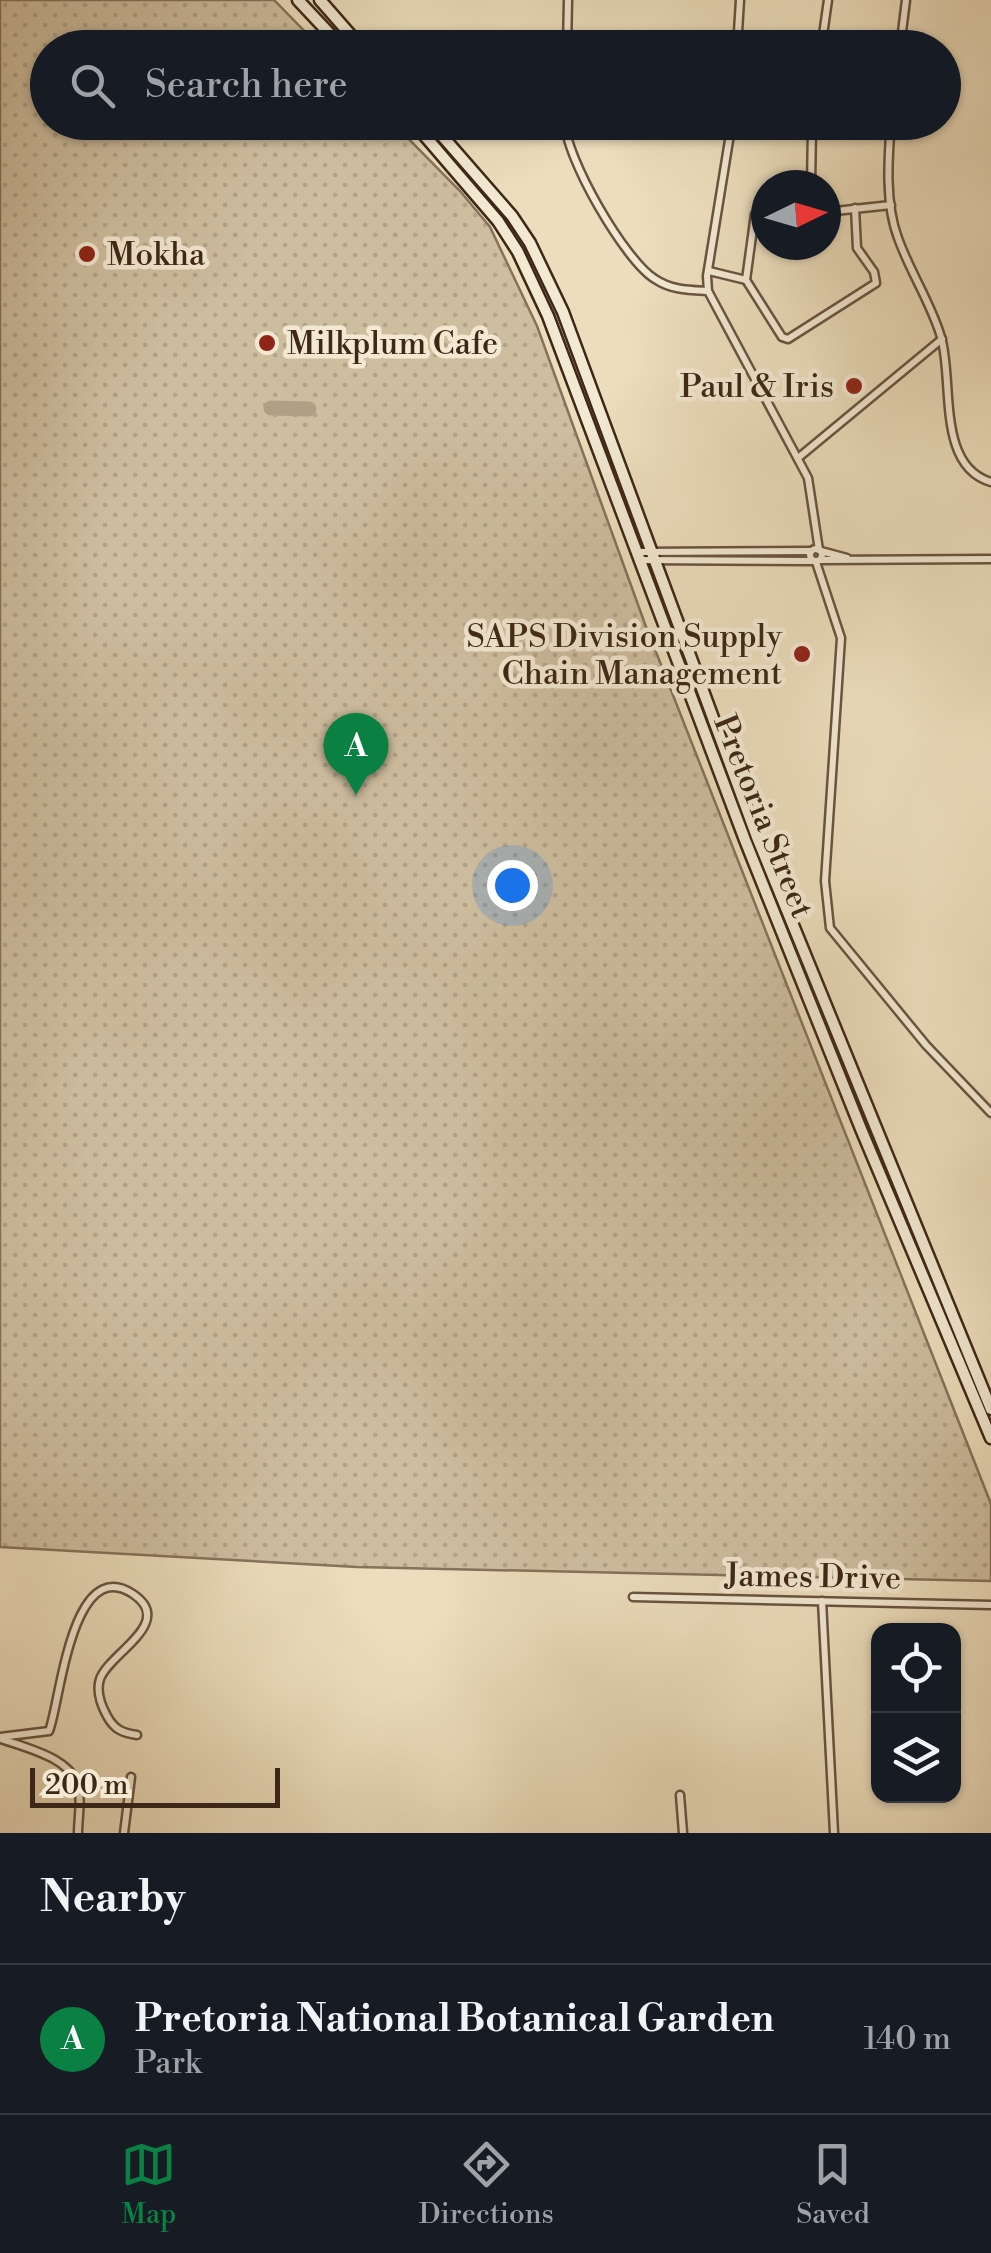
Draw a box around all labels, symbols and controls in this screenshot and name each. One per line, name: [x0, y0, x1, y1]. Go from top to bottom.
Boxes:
search box: [30, 30, 961, 140]
icon: search: [65, 58, 120, 113]
text: Search here: [145, 62, 348, 109]
north arrow: [751, 170, 841, 260]
place label: Mokha: [107, 235, 206, 275]
marker: Mokha: [76, 243, 98, 265]
place label: Milkplum Cafe: [287, 324, 498, 364]
marker: Milkplum Cafe: [256, 332, 278, 354]
place label: Paul & Iris: [680, 367, 834, 407]
marker: Paul & Iris: [843, 375, 865, 397]
place label: SAPS Division Supply Chain Management: [466, 617, 782, 694]
marker: SAPS Division Supply Chain Management: [791, 643, 813, 665]
street label: Pretoria Street: [704, 709, 822, 924]
pin: A: [324, 712, 388, 795]
your location: [487, 860, 538, 911]
street label: James Drive: [724, 1555, 901, 1599]
map controls: [871, 1623, 961, 1803]
button: locate: [871, 1623, 961, 1713]
button: layers: [871, 1713, 961, 1803]
scale bar: [30, 1763, 280, 1808]
text: 200 m: [45, 1768, 128, 1803]
text: Nearby: [40, 1872, 185, 1925]
text: Pretoria National Botanical Garden: [135, 1996, 774, 2043]
text: A: [61, 2019, 84, 2059]
text: 140 m: [864, 2019, 951, 2059]
text: Park: [135, 2043, 202, 2083]
tab: Map: [121, 2137, 176, 2232]
tab: Directions: [419, 2137, 554, 2232]
tab: Saved: [796, 2137, 870, 2232]

